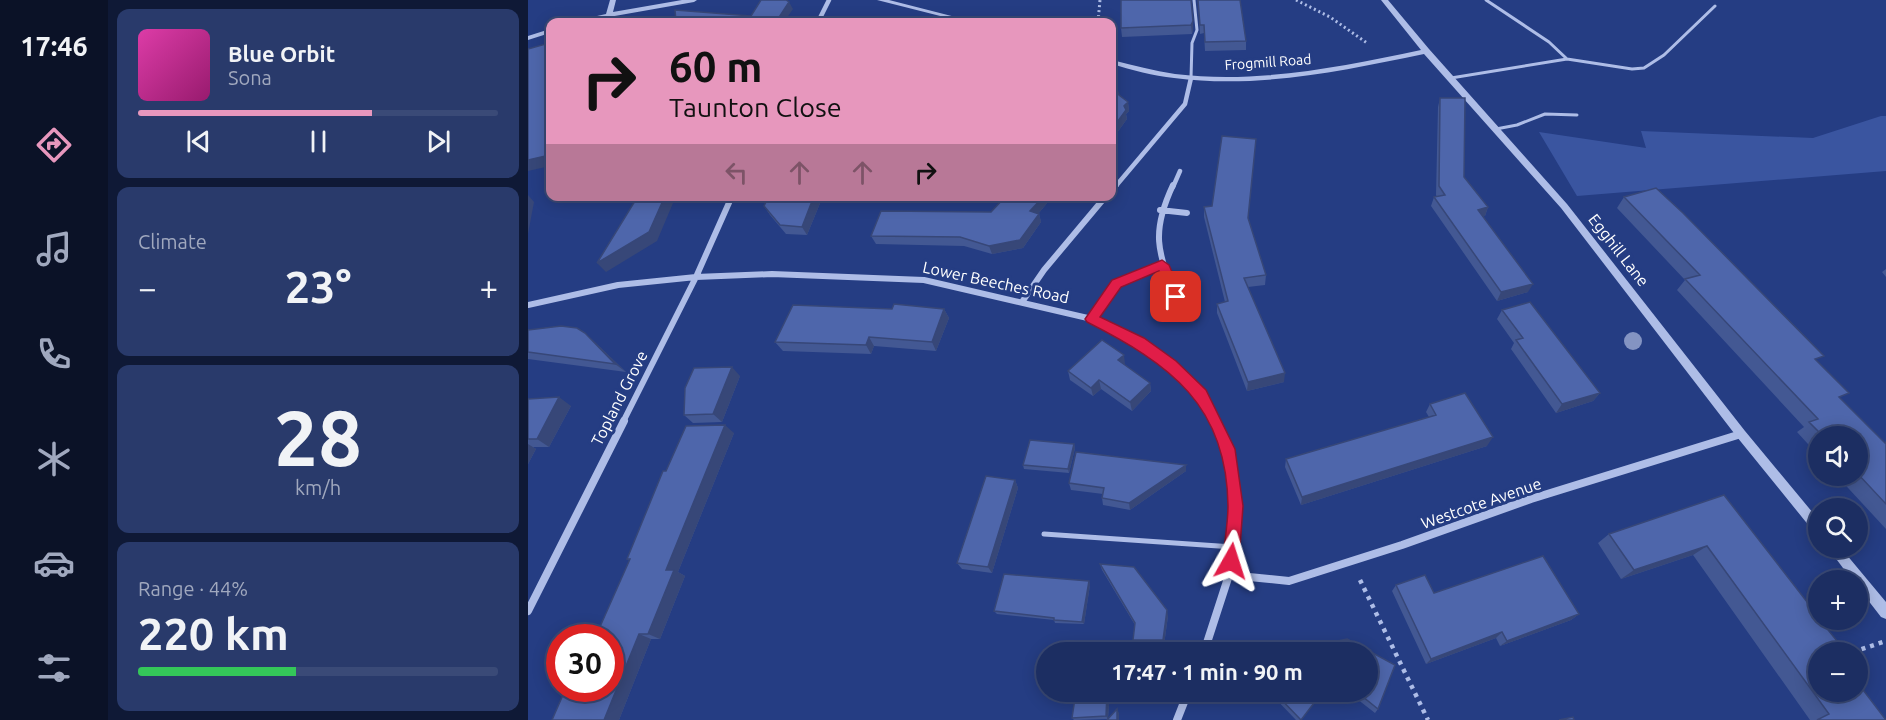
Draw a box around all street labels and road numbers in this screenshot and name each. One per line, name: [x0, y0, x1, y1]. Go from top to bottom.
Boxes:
street label: Frogmill Road: [1224, 51, 1312, 73]
street label: Egghill Lane: [1585, 210, 1653, 290]
street label: Lower Beeches Road: [921, 258, 1071, 306]
street label: Topland Grove: [587, 348, 651, 448]
street label: Westcote Avenue: [1418, 474, 1544, 532]

